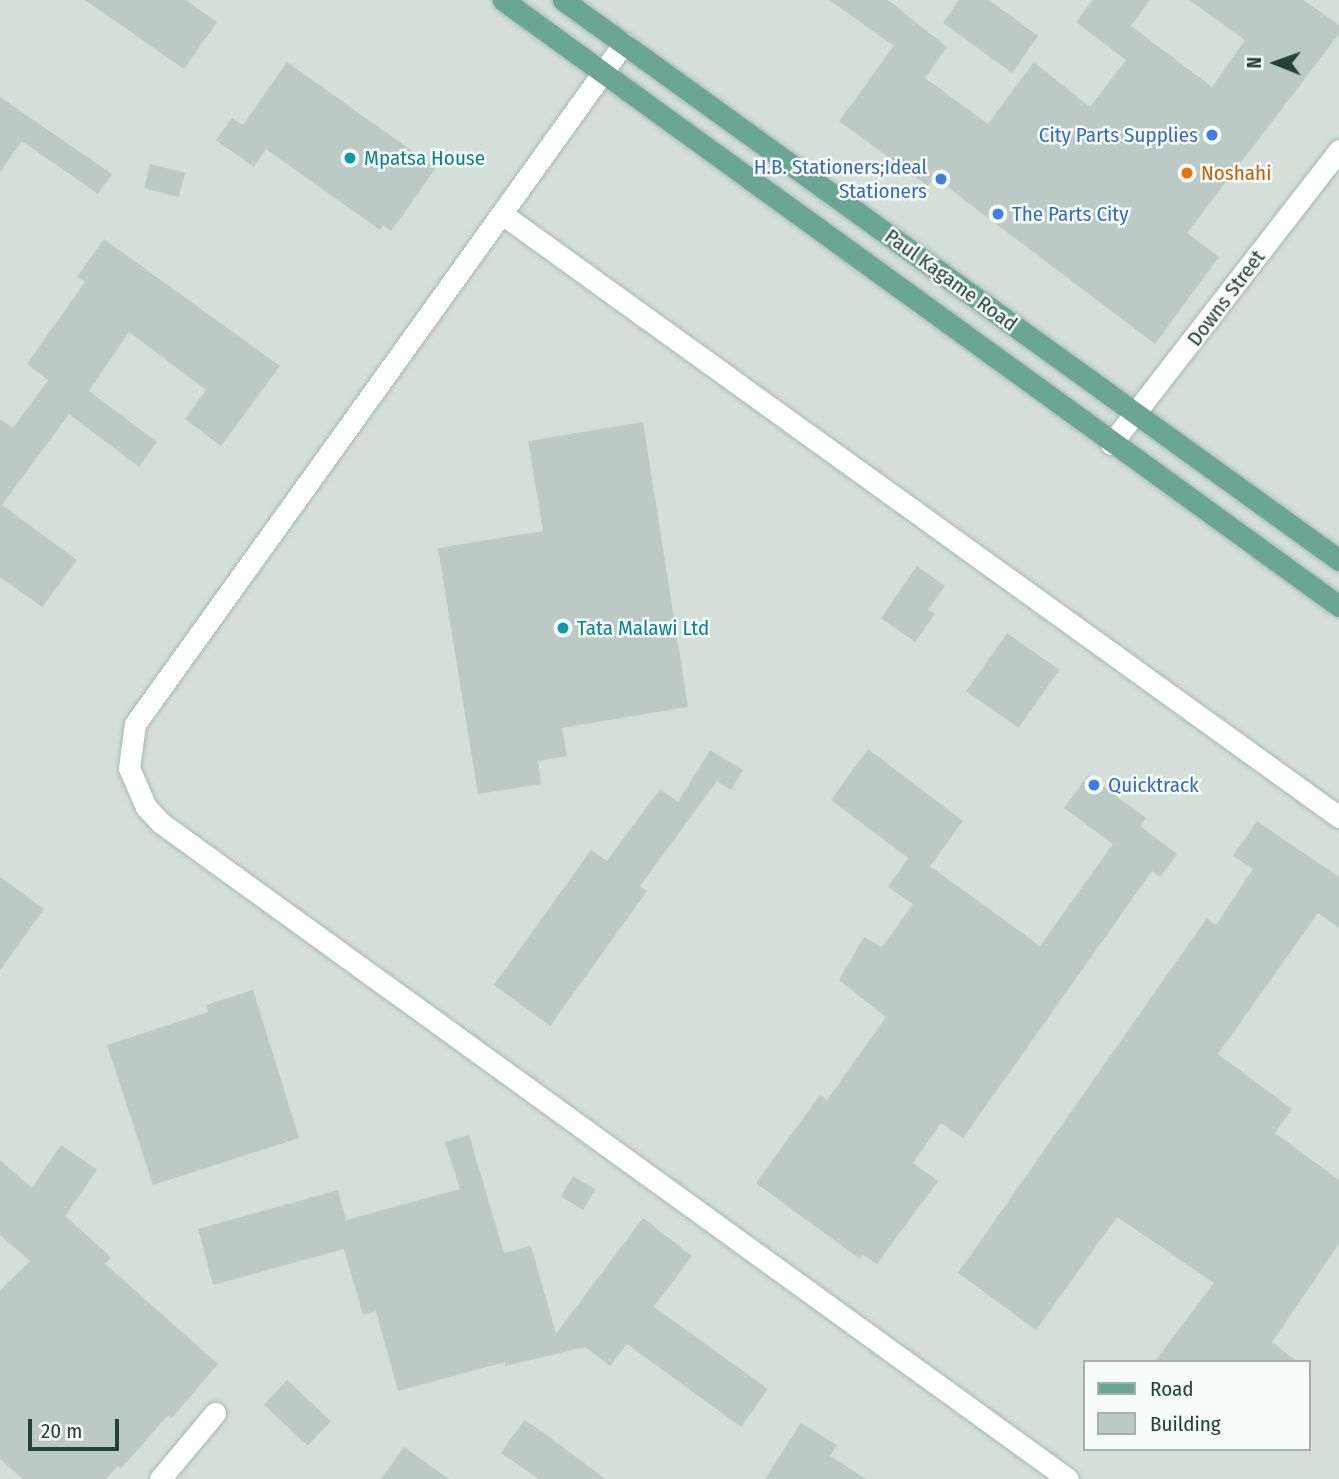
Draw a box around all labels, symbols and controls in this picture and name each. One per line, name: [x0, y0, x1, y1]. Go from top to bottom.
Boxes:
north arrow: [1241, 28, 1311, 98]
text: N: [1243, 57, 1266, 69]
place label: City Parts Supplies: [1039, 122, 1198, 148]
marker: City Parts Supplies: [1204, 127, 1220, 143]
place label: Mpatsa House: [364, 145, 485, 171]
marker: Mpatsa House: [342, 150, 358, 166]
place label: H.B. Stationers;Ideal Stationers: [754, 154, 927, 204]
place label: Noshahi: [1201, 160, 1271, 186]
marker: Noshahi: [1179, 165, 1195, 181]
marker: H.B. Stationers;Ideal Stationers: [933, 171, 949, 187]
place label: The Parts City: [1012, 201, 1129, 227]
marker: The Parts City: [990, 206, 1006, 222]
street label: Paul Kagame Road: [880, 224, 1022, 336]
street label: Downs Street: [1182, 245, 1270, 351]
place label: Tata Malawi Ltd: [577, 615, 709, 641]
marker: Tata Malawi Ltd: [555, 620, 571, 636]
place label: Quicktrack: [1108, 772, 1199, 798]
marker: Quicktrack: [1086, 777, 1102, 793]
legend: [1084, 1360, 1311, 1451]
text: Road: [1150, 1376, 1194, 1402]
scale bar: [32, 1406, 122, 1450]
text: Building: [1150, 1411, 1221, 1437]
text: 20 m: [41, 1418, 82, 1444]

